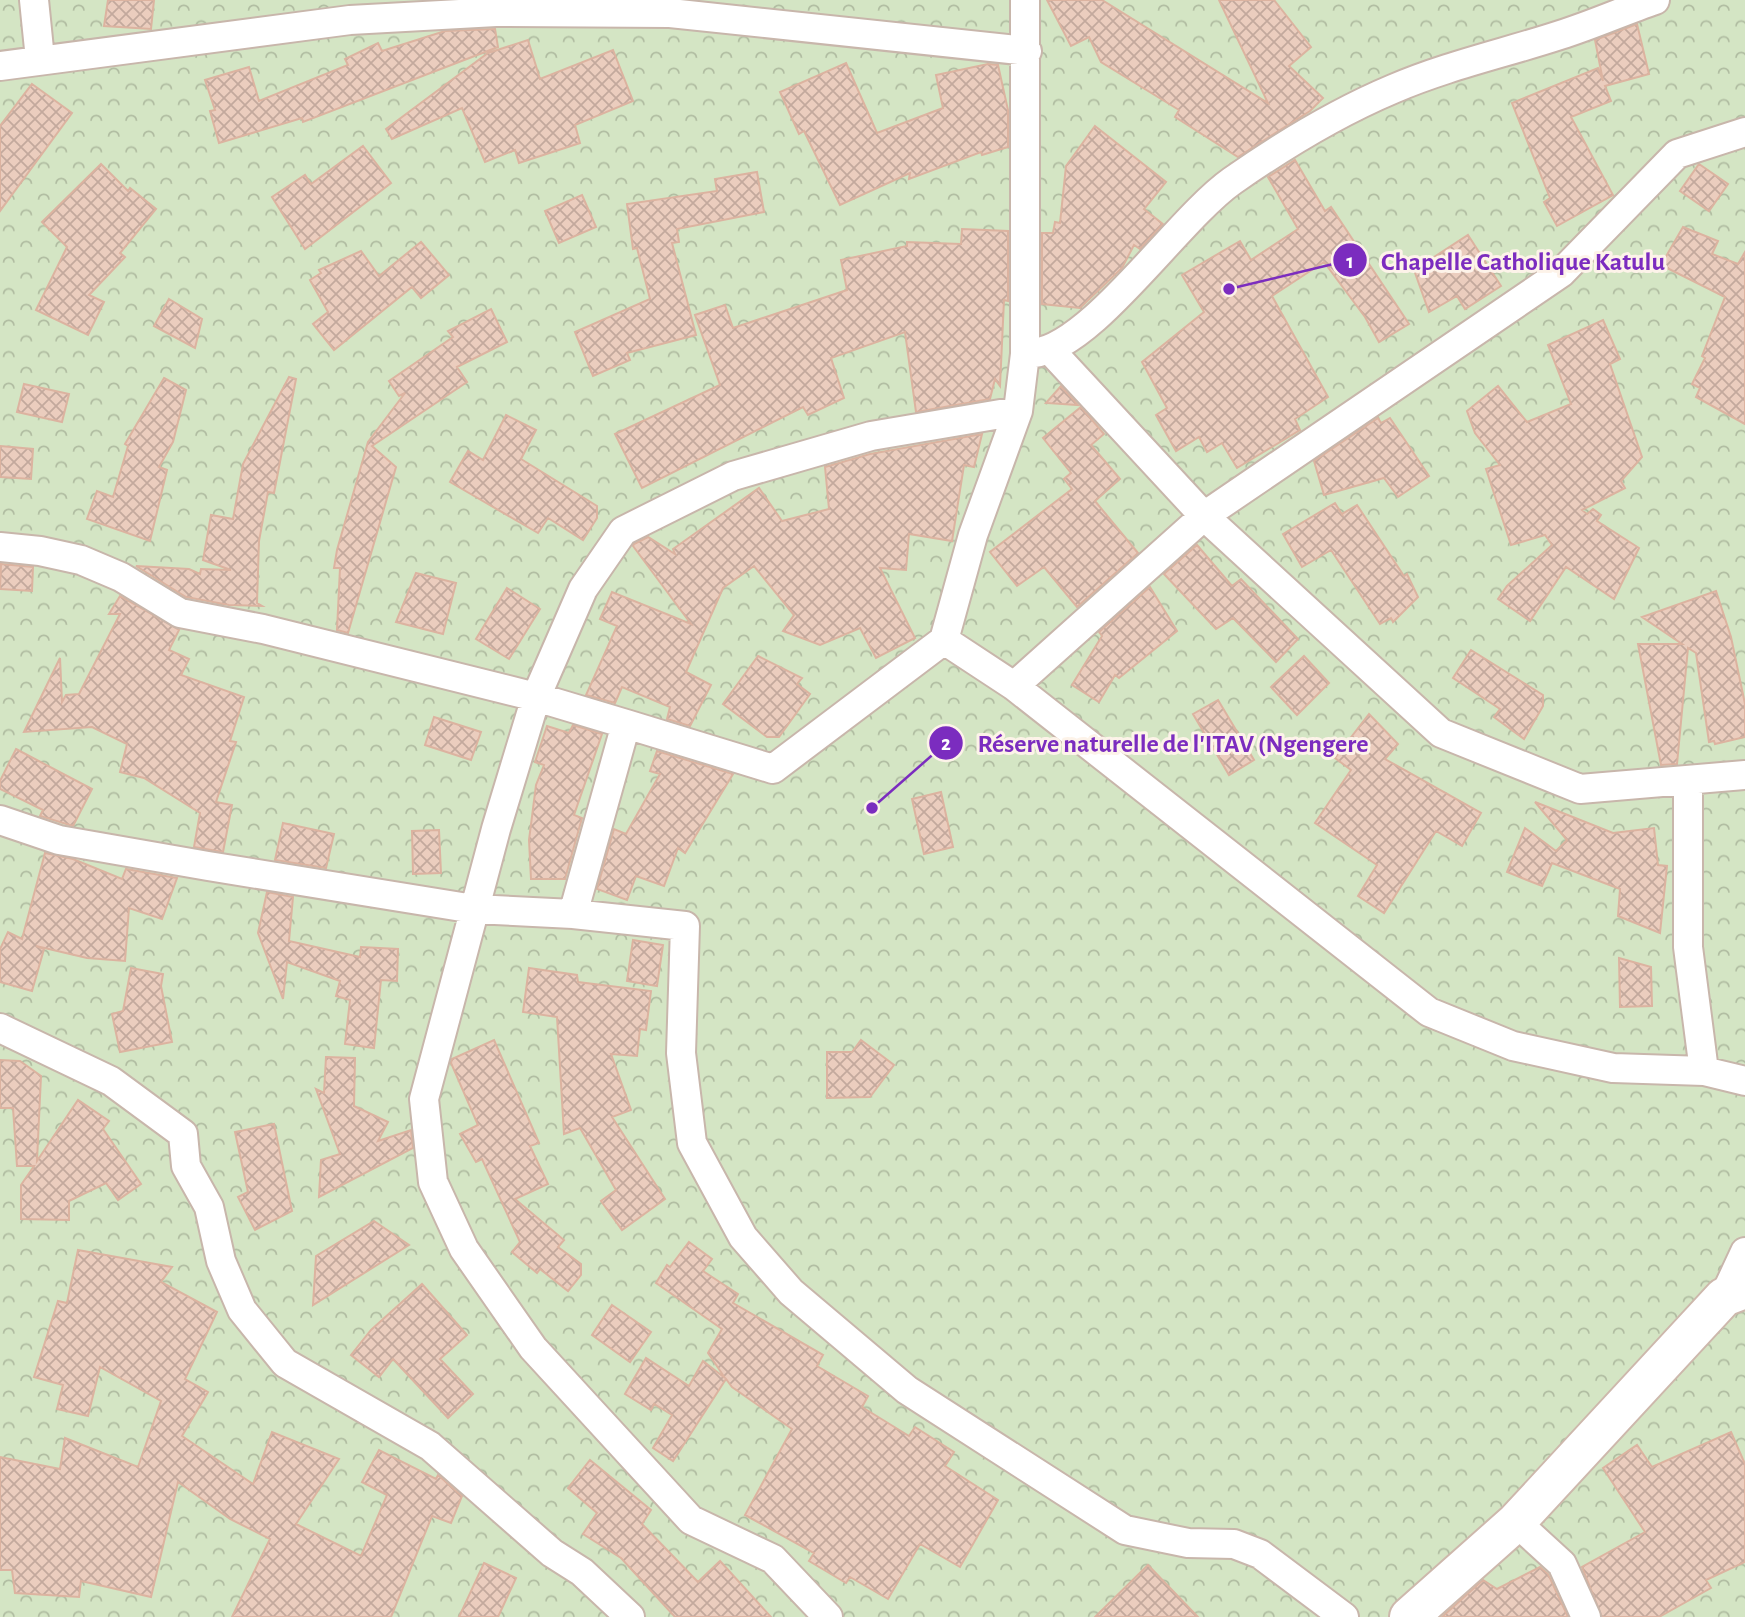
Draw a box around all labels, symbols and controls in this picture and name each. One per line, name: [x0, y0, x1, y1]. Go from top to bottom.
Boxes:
callout: Chapelle Catholique Katulu: [1332, 237, 1679, 284]
text: Chapelle Catholique Katulu: [1381, 249, 1665, 275]
text: 1: [1346, 251, 1354, 272]
callout: Réserve naturelle de l'ITAV (Ngengere: [929, 719, 1383, 766]
text: Réserve naturelle de l'ITAV (Ngengere: [978, 731, 1368, 757]
text: 2: [941, 733, 951, 754]

